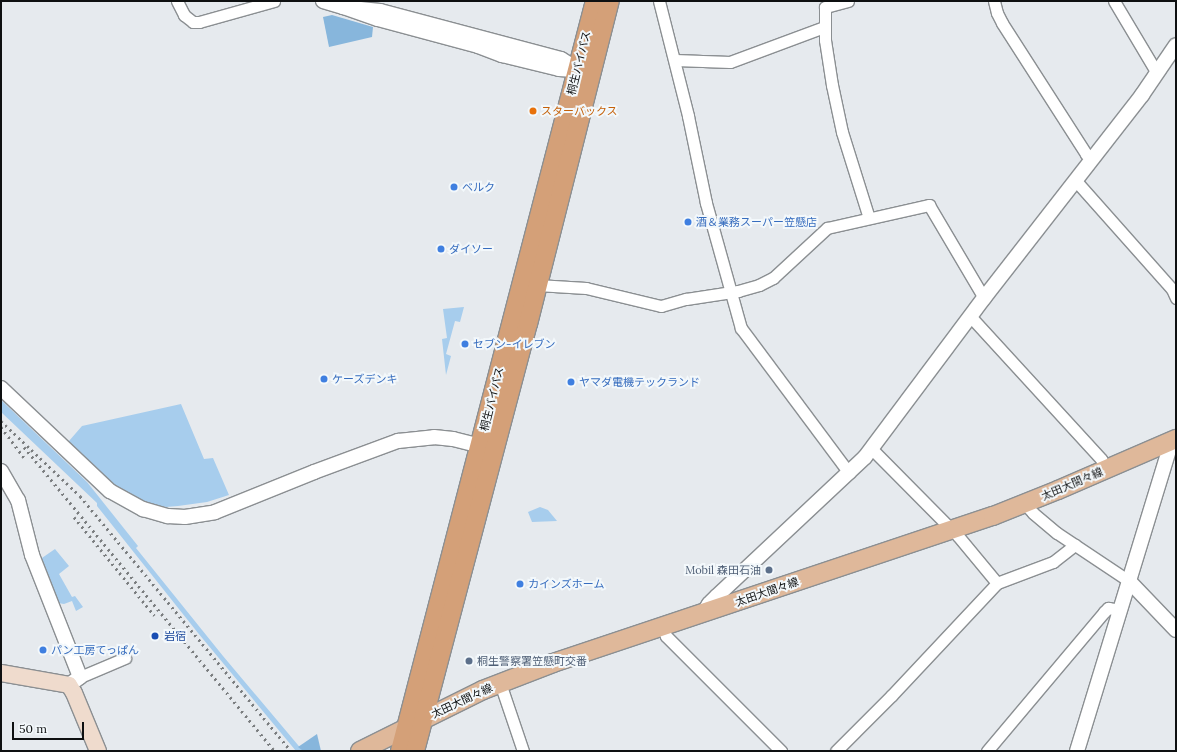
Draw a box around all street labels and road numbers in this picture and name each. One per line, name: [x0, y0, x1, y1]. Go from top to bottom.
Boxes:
street label: 桐生バイパス: [565, 29, 593, 97]
street label: 桐生バイパス: [478, 365, 506, 433]
street label: 太田大間々線: [1039, 465, 1105, 503]
street label: 太田大間々線: [734, 575, 800, 609]
street label: 太田大間々線: [429, 681, 495, 721]

